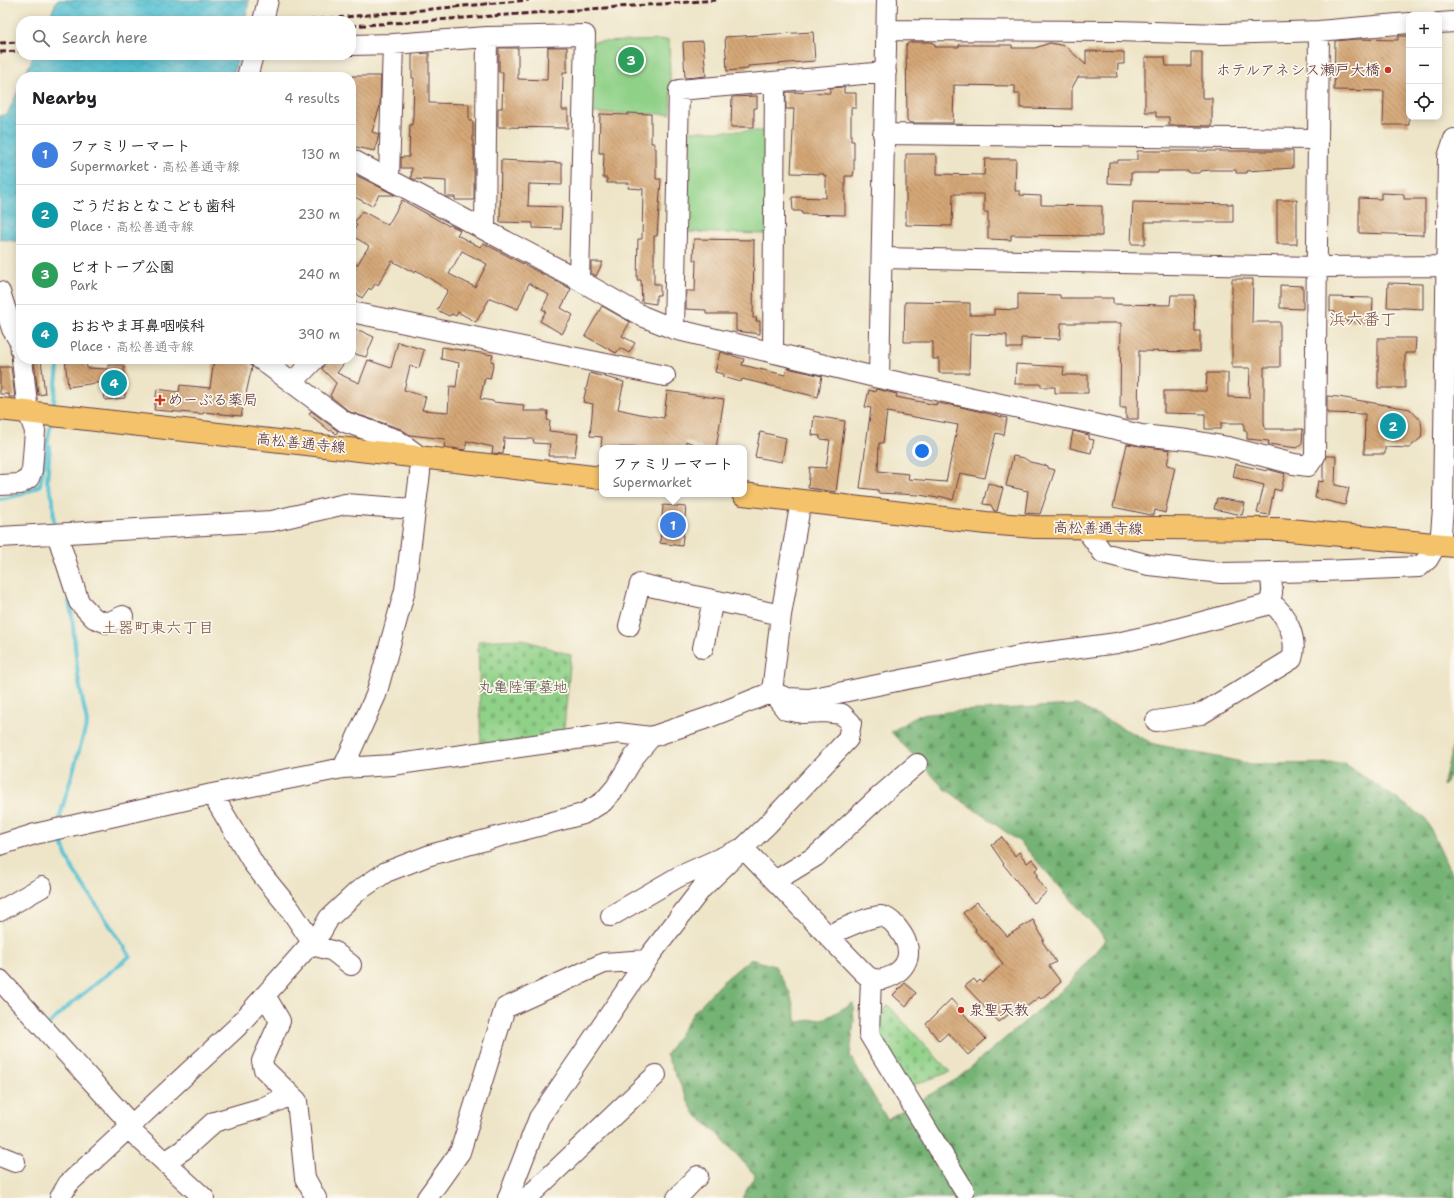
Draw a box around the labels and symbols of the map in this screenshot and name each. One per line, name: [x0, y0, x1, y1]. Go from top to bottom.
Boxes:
pin: 3: [618, 45, 644, 75]
place label: ホテルアネシス瀬戸大橋: [1216, 60, 1380, 80]
marker: ホテルアネシス瀬戸大橋: [1383, 65, 1393, 75]
district label: 浜六番丁: [1329, 308, 1397, 330]
pin: 4: [101, 368, 127, 398]
place label: めーぷる薬局: [168, 390, 258, 410]
marker: めーぷる薬局: [155, 395, 165, 405]
pin: 2: [1380, 411, 1406, 441]
street label: 高松善通寺線: [255, 428, 347, 458]
your location: [912, 441, 932, 461]
pin: 1: [660, 510, 686, 540]
street label: 高松善通寺線: [1053, 517, 1143, 539]
district label: 土器町東六丁目: [102, 617, 214, 638]
park label: 丸亀陸軍墓地: [478, 677, 568, 697]
place label: 泉聖天教: [969, 1000, 1029, 1020]
marker: 泉聖天教: [956, 1005, 966, 1015]

